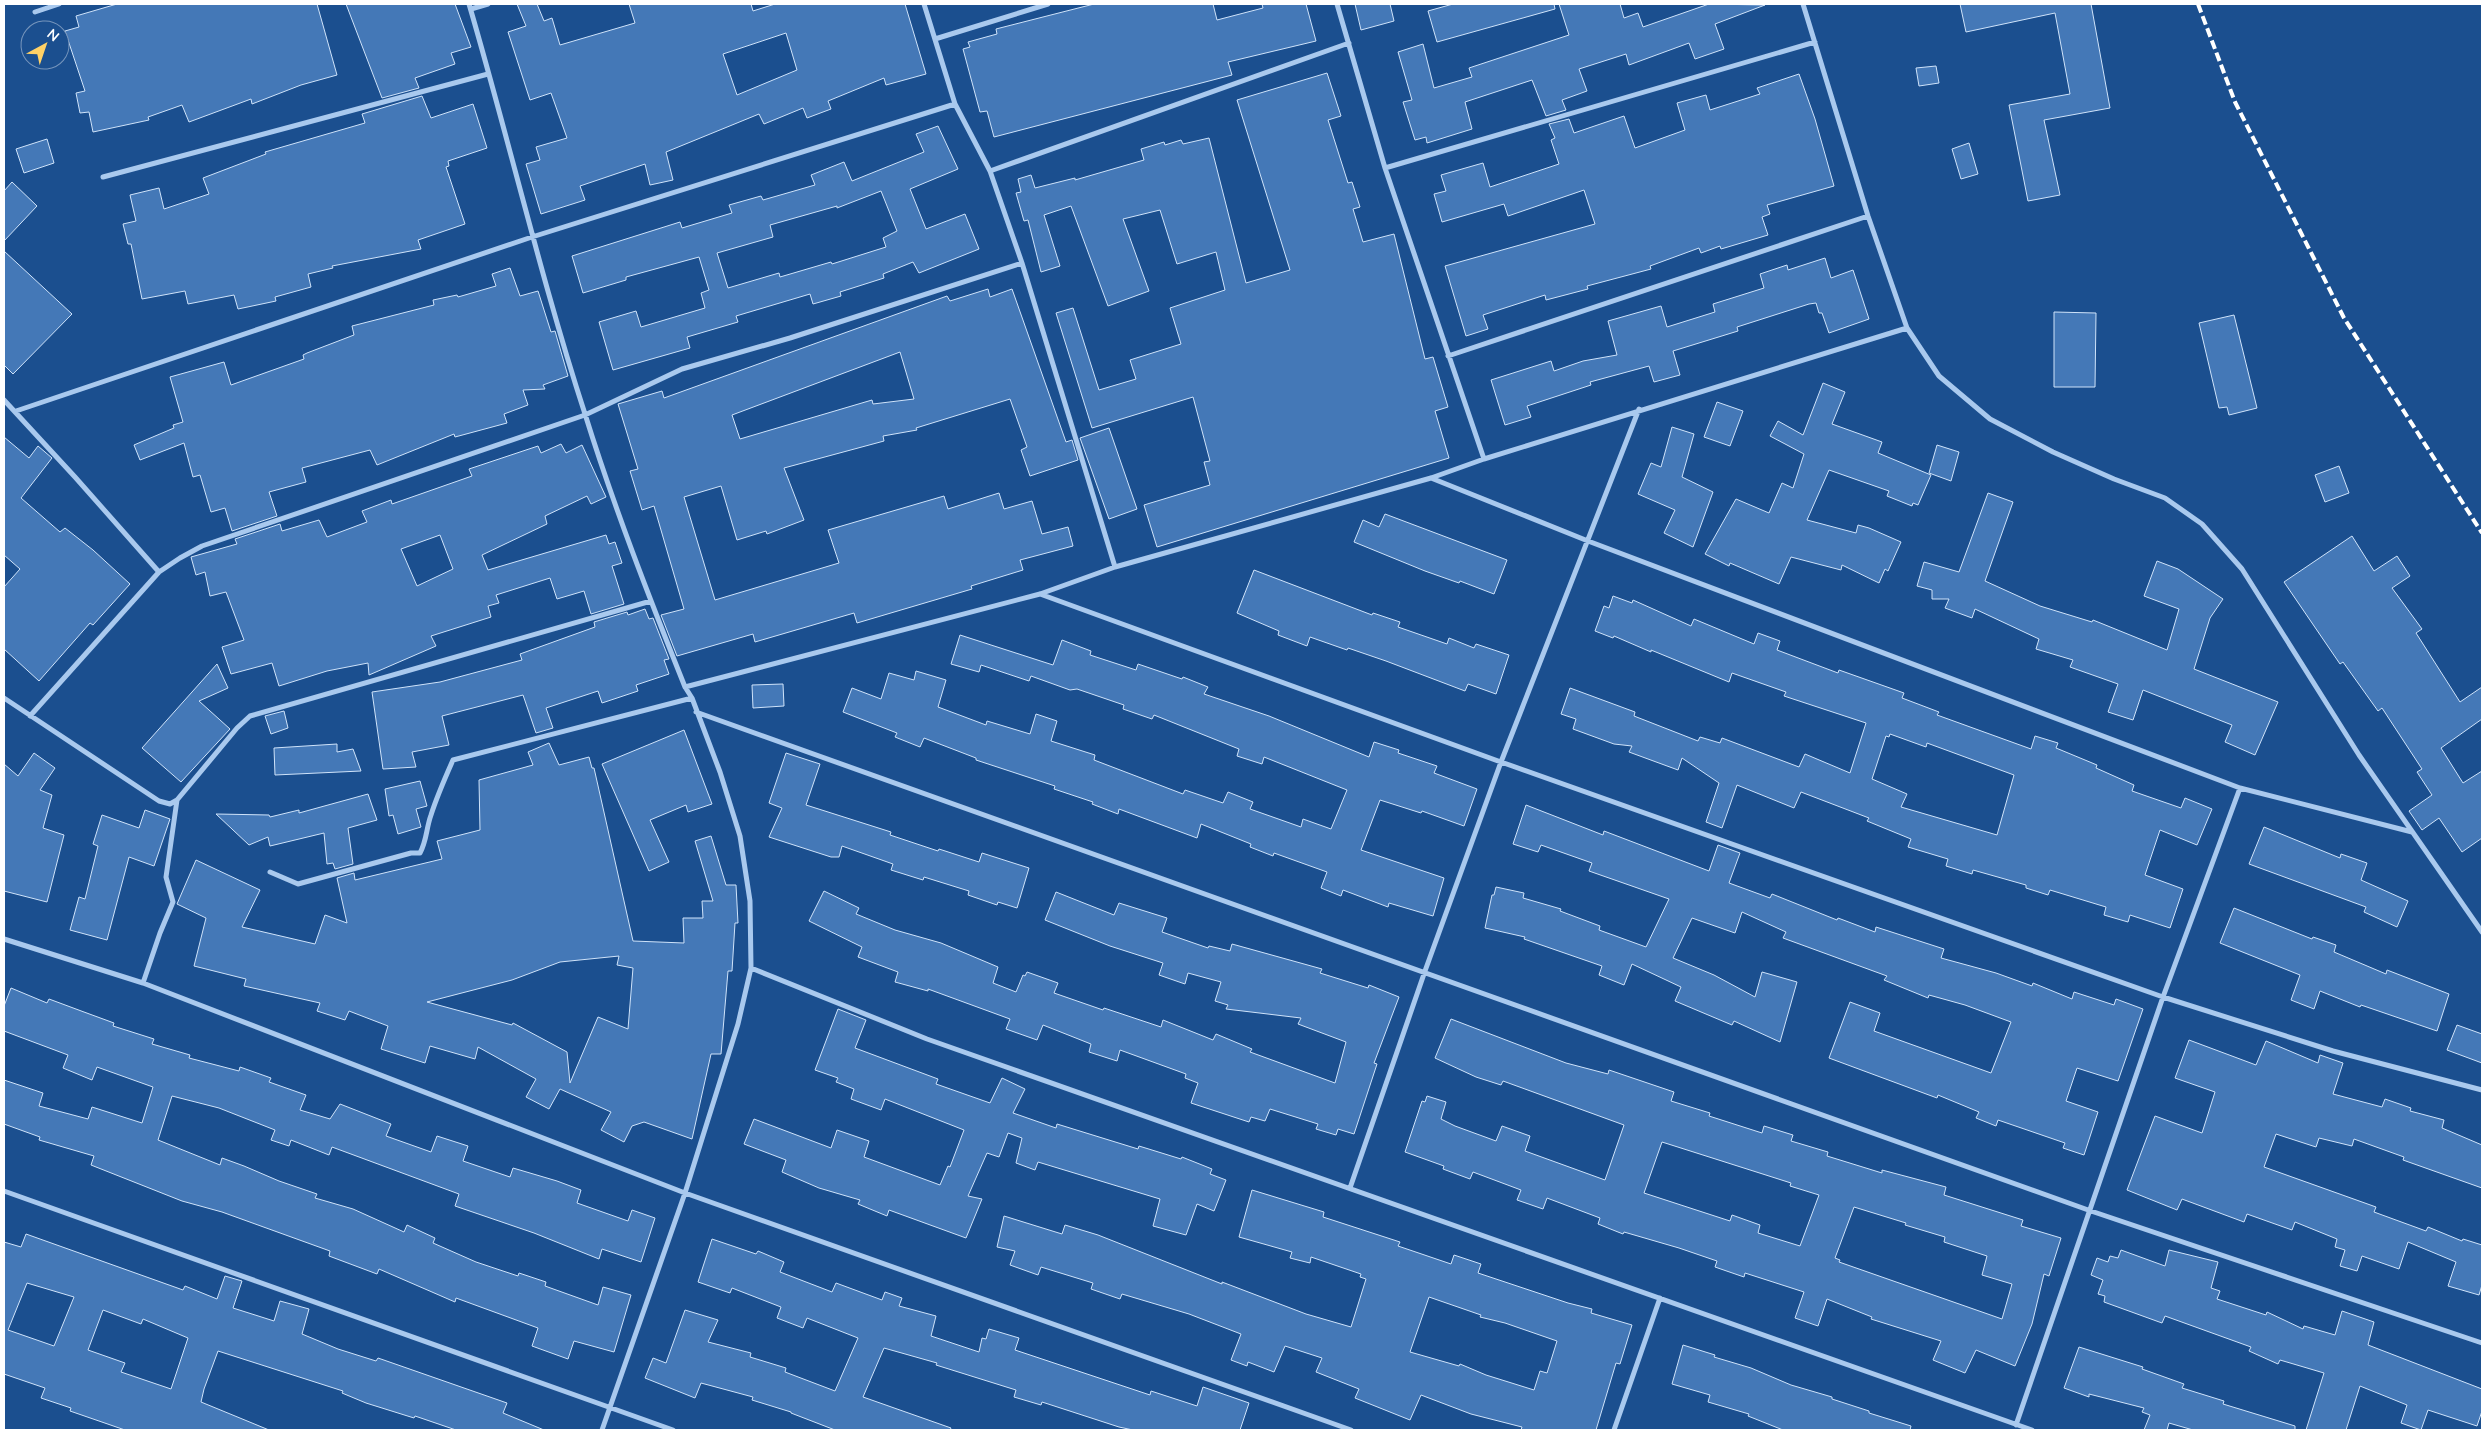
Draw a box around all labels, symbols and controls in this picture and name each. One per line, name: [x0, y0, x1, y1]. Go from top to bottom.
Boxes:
north arrow: [20, 20, 70, 70]
text: N: [44, 25, 63, 45]

